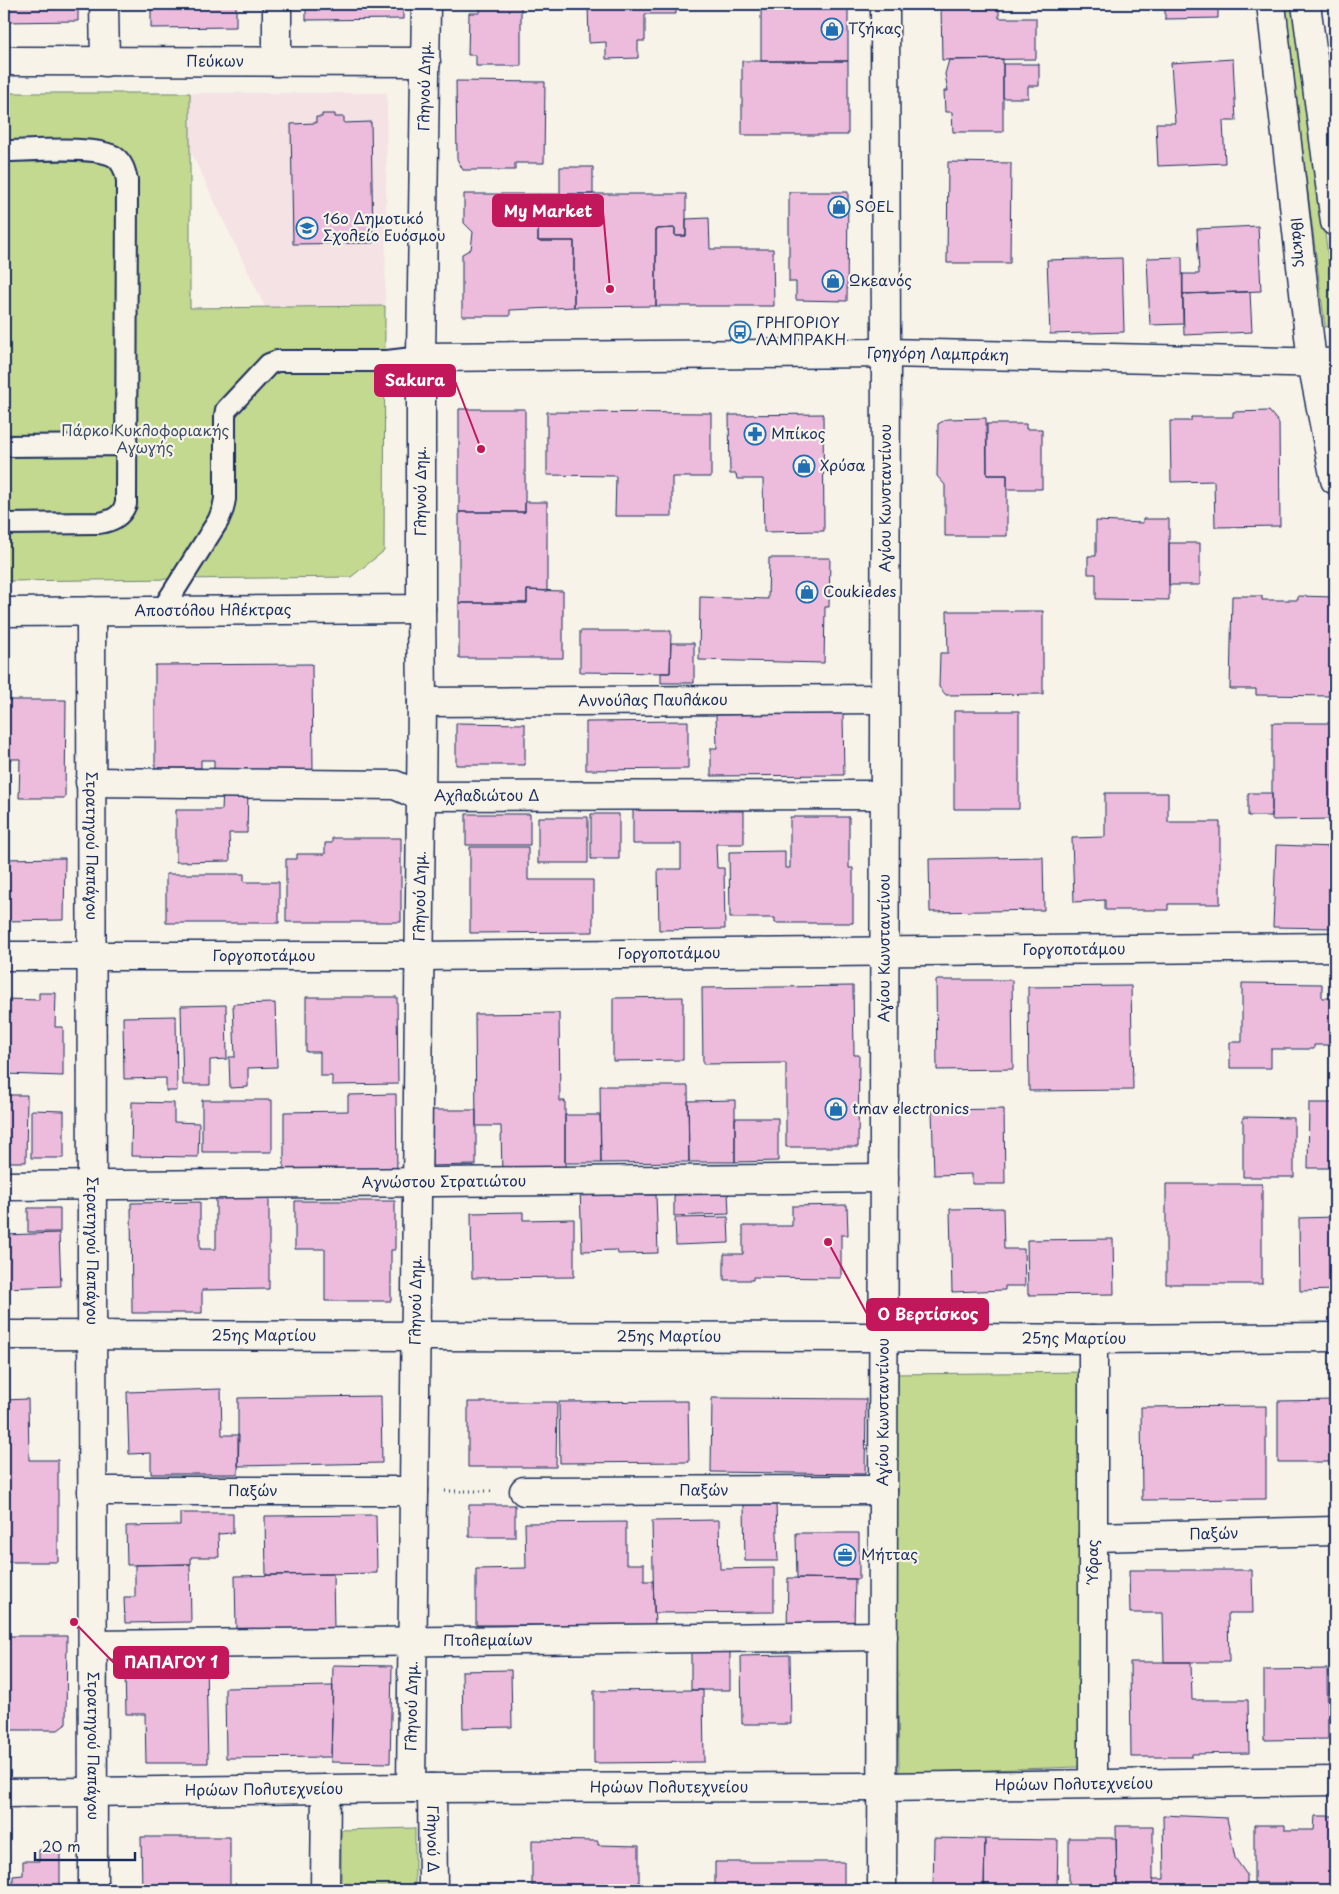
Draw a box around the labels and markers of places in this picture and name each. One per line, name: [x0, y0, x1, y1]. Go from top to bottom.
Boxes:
place label: Τζήκας: [848, 16, 902, 39]
shop icon: Τζήκας: [820, 17, 844, 41]
place label: SOEL: [855, 194, 894, 217]
callout: My Market: [493, 195, 603, 226]
shop icon: SOEL: [827, 195, 851, 219]
place label: 16ο Δημοτικό Σχολείο Ευόσμου: [323, 206, 446, 246]
school or university icon: 16ο Δημοτικό Σχολείο Ευόσμου: [295, 216, 319, 240]
place label: Ωκεανός: [849, 268, 912, 291]
shop icon: Ωκεανός: [821, 269, 845, 293]
place label: ΓΡΗΓΟΡΙΟΥ ΛΑΜΠΡΑΚΗ: [756, 310, 846, 350]
bus stop icon: ΓΡΗΓΟΡΙΟΥ ΛΑΜΠΡΑΚΗ: [728, 320, 752, 344]
callout: Sakura: [375, 365, 455, 396]
place label: Μπίκος: [771, 421, 826, 444]
pharmacy icon: Μπίκος: [743, 422, 767, 446]
place label: Χρύσα: [820, 453, 866, 476]
shop icon: Χρύσα: [792, 454, 816, 478]
place label: Coukiedes: [823, 579, 897, 602]
shop icon: Coukiedes: [795, 580, 819, 604]
place label: tmav electronics: [852, 1096, 969, 1119]
shop icon: tmav electronics: [824, 1097, 848, 1121]
callout: Ο Βερτίσκος: [867, 1299, 988, 1330]
place label: Μήττας: [861, 1542, 918, 1565]
office icon: Μήττας: [833, 1543, 857, 1567]
callout: ΠΑΠΑΓΟΥ 1: [114, 1647, 228, 1678]

